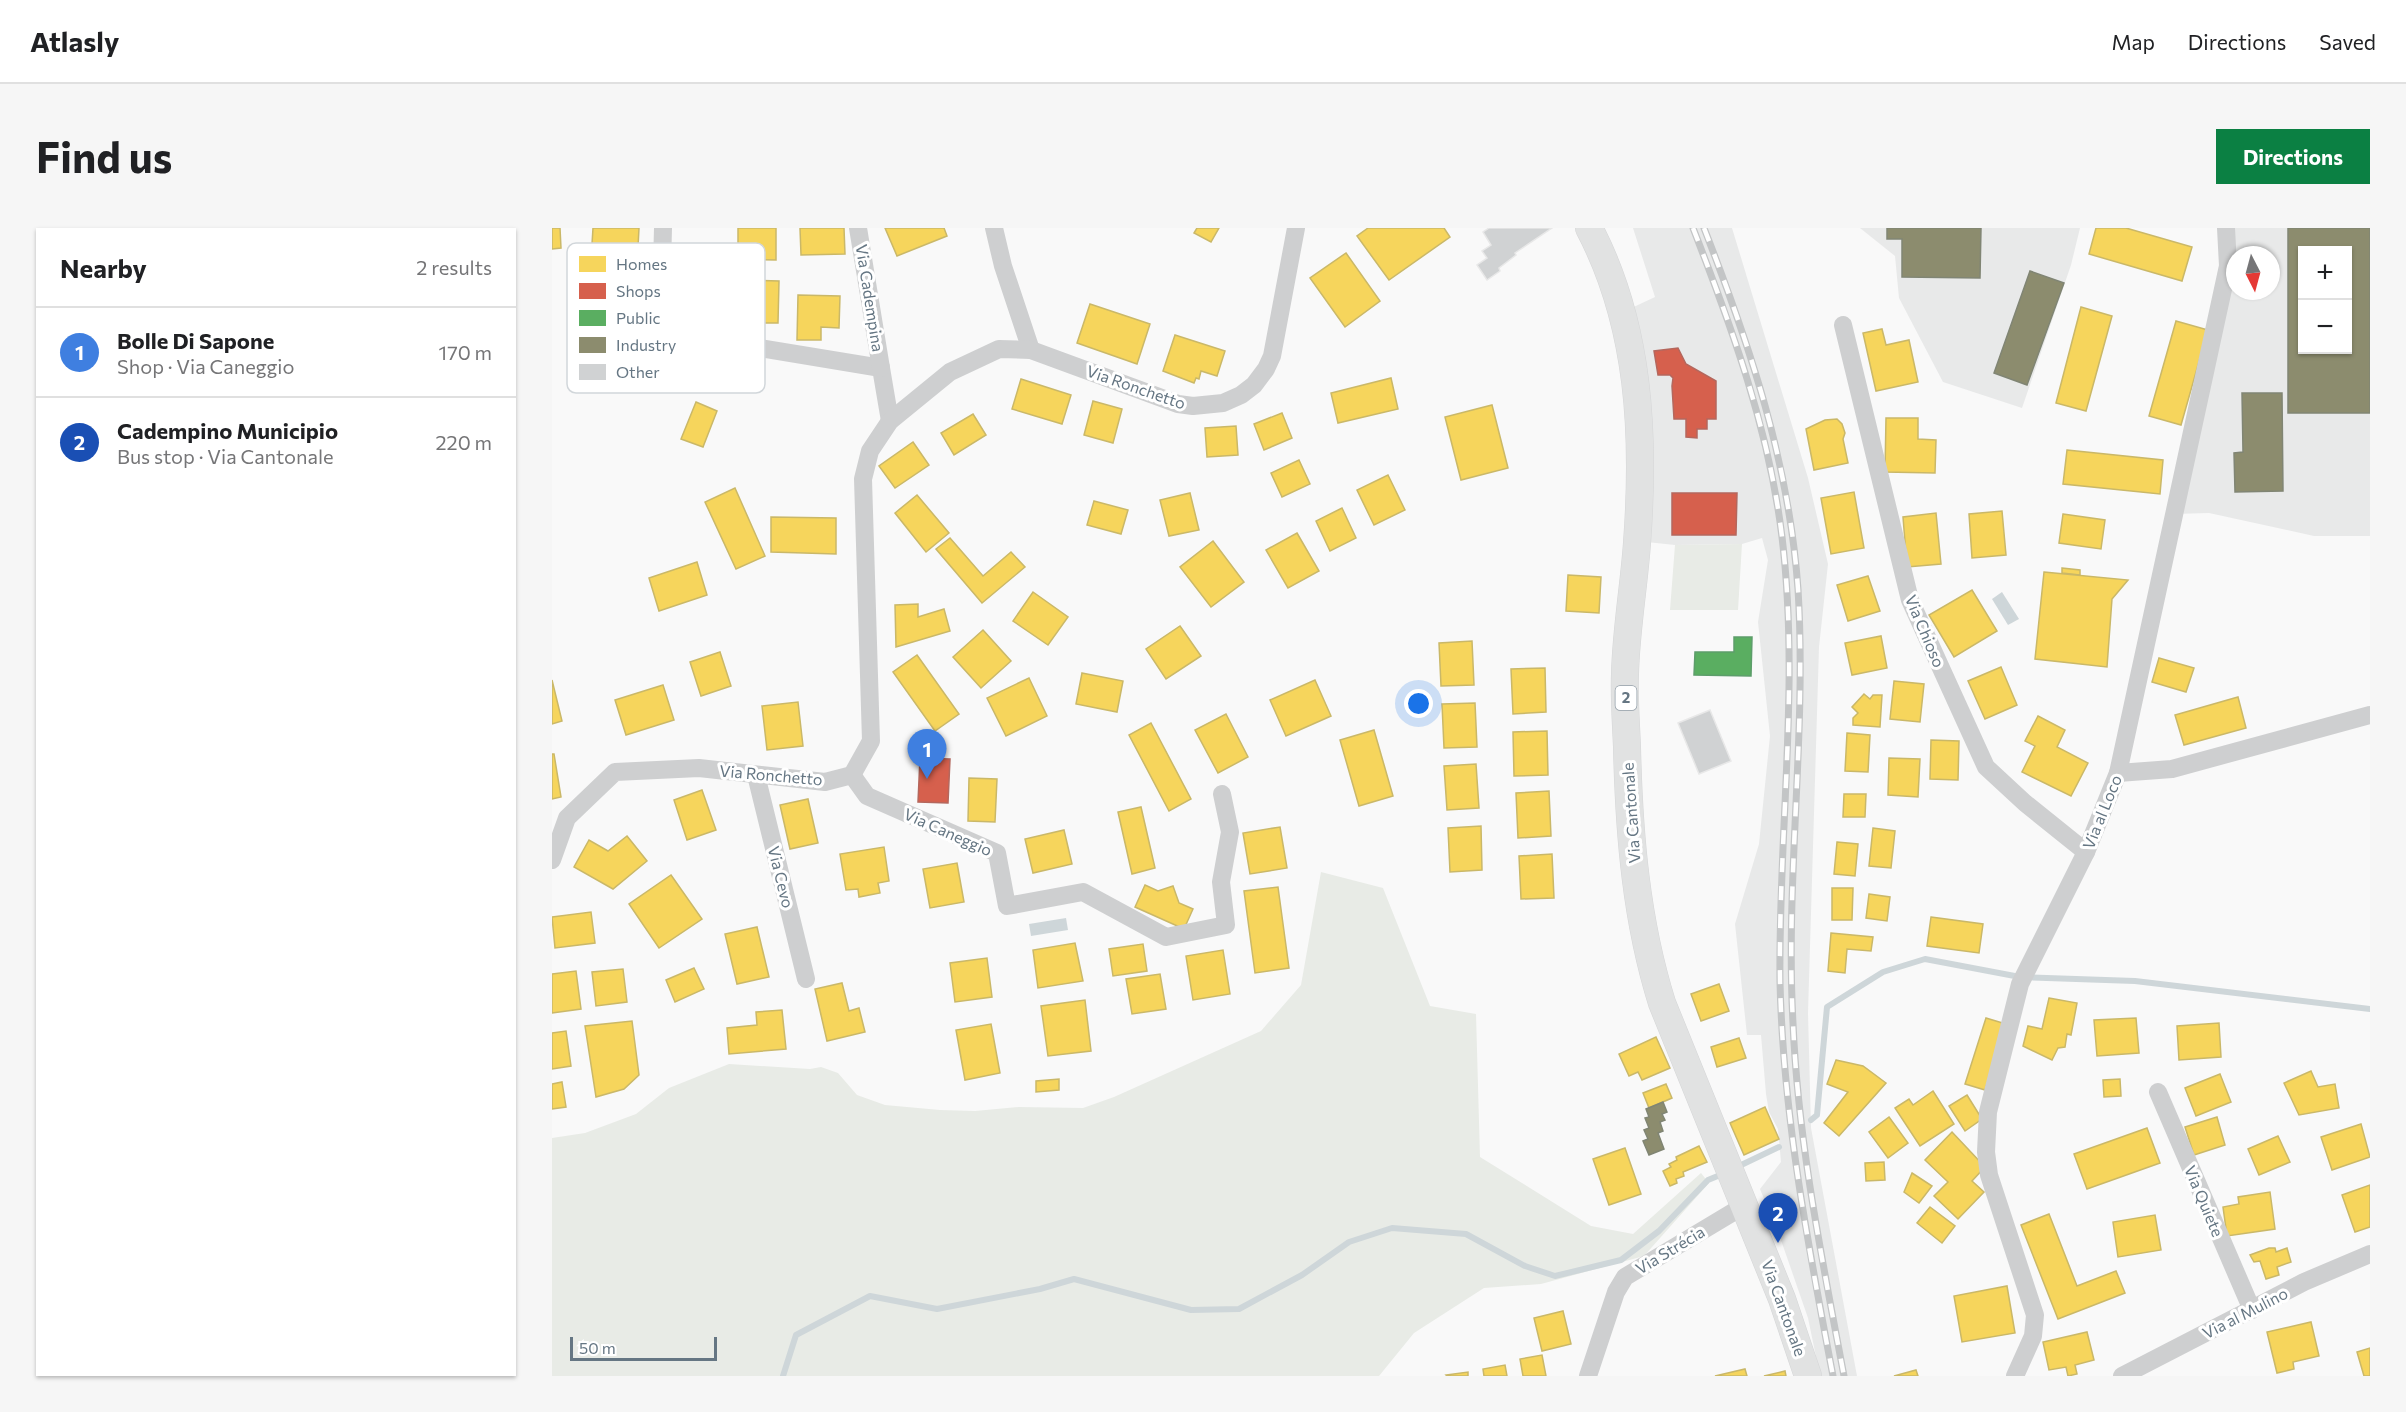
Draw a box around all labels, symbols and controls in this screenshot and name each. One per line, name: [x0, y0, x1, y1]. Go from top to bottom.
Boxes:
text: Atlasly: [30, 24, 119, 58]
text: Map: [2112, 29, 2155, 54]
text: Directions: [2188, 29, 2286, 54]
text: Saved: [2319, 29, 2376, 54]
button: Directions: [2216, 129, 2370, 184]
text: Find us: [36, 130, 172, 182]
legend: [567, 243, 765, 393]
street label: Via Cadempina: [853, 243, 888, 353]
north arrow: [2226, 246, 2280, 300]
map controls: [2298, 246, 2352, 354]
button: +: [2298, 246, 2352, 300]
text: Nearby: [60, 252, 147, 283]
text: Homes: [616, 254, 667, 273]
text: 2 results: [416, 255, 492, 279]
text: Shops: [616, 281, 661, 300]
button: −: [2298, 300, 2352, 354]
text: Public: [616, 308, 661, 327]
text: Bolle Di Sapone: [117, 327, 274, 354]
text: Industry: [616, 335, 676, 354]
text: 1: [75, 340, 84, 364]
text: 170 m: [439, 340, 492, 364]
text: Shop · Via Caneggio: [117, 354, 294, 378]
street label: Via Ronchetto: [1084, 361, 1188, 412]
text: Other: [616, 362, 660, 381]
text: Cadempino Municipio: [117, 417, 338, 444]
text: 2: [74, 430, 85, 454]
text: 220 m: [436, 430, 492, 454]
text: Bus stop · Via Cantonale: [117, 444, 334, 468]
street label: Via Chioso: [1902, 592, 1949, 670]
road number: 2: [1616, 686, 1636, 710]
your location: [1404, 689, 1433, 718]
pin: 1: [908, 730, 946, 779]
street label: Via Ronchetto: [719, 761, 823, 788]
street label: Via Cantonale: [1617, 762, 1644, 864]
street label: Via al Loco: [2078, 772, 2125, 852]
street label: Via Caneggio: [901, 804, 995, 859]
street label: Via Cevo: [765, 844, 798, 910]
street label: Via Quiete: [2181, 1162, 2228, 1239]
pin: 2: [1758, 1194, 1798, 1243]
street label: Via Strécia: [1632, 1222, 1708, 1278]
street label: Via Cantonale: [1758, 1257, 1811, 1359]
street label: Via al Mulino: [2199, 1283, 2291, 1342]
scale bar: [570, 1334, 717, 1362]
text: 50 m: [579, 1338, 616, 1357]

